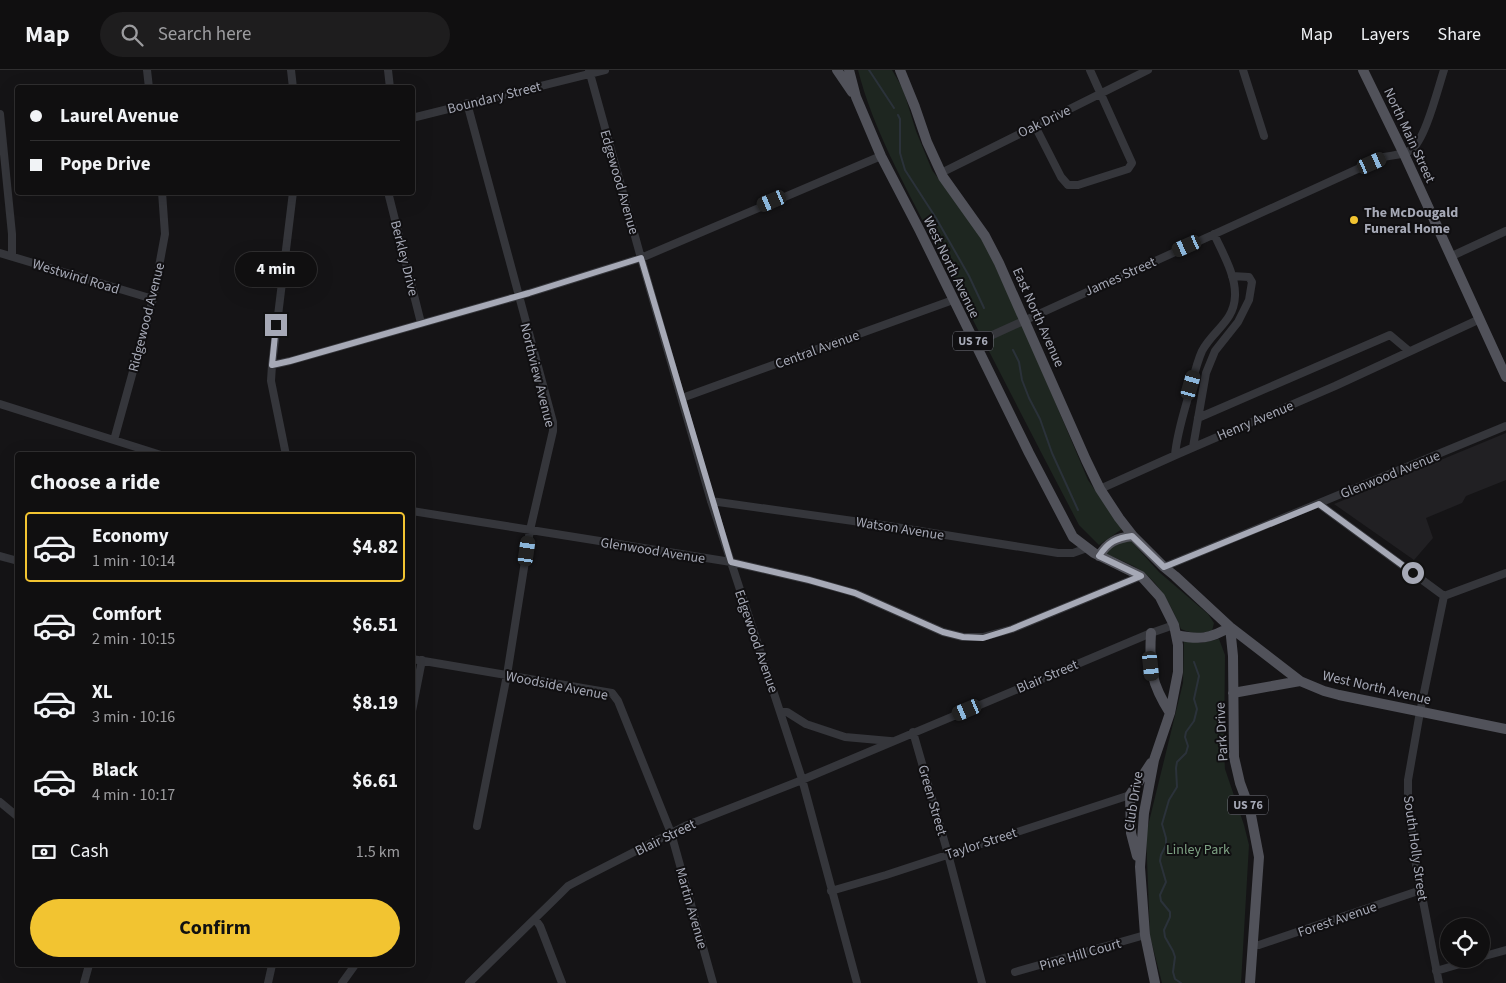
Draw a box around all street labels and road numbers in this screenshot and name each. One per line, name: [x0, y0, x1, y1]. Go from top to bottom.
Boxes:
street label: Boundary Street: [445, 77, 543, 119]
street label: North Main Street: [1378, 85, 1440, 186]
street label: Oak Drive: [1015, 101, 1074, 143]
street label: Edgewood Avenue: [595, 128, 644, 237]
street label: West North Avenue: [918, 213, 984, 322]
street label: Berkley Drive: [385, 218, 423, 298]
street label: James Street: [1082, 252, 1159, 302]
street label: Westwind Road: [30, 254, 122, 300]
street label: Ridgewood Avenue: [124, 260, 170, 374]
street label: East North Avenue: [1007, 264, 1069, 371]
street label: Northview Avenue: [514, 321, 560, 430]
street label: Central Avenue: [772, 325, 862, 374]
road number: US 76: [953, 332, 993, 350]
street label: Henry Avenue: [1214, 396, 1297, 446]
street label: Glenwood Avenue: [1338, 446, 1443, 504]
street label: Watson Avenue: [854, 512, 946, 546]
street label: Glenwood Avenue: [599, 533, 707, 569]
street label: Edgewood Avenue: [729, 587, 783, 696]
street label: Blair Street: [1014, 655, 1081, 699]
street label: Woodside Avenue: [504, 666, 610, 706]
street label: West North Avenue: [1321, 666, 1433, 710]
street label: Park Drive: [1210, 702, 1234, 762]
street label: Green Street: [912, 763, 952, 838]
street label: Club Drive: [1119, 770, 1149, 832]
street label: South Holly Street: [1398, 794, 1432, 902]
road number: US 76: [1228, 796, 1268, 814]
street label: Blair Street: [632, 815, 699, 861]
street label: Taylor Street: [943, 823, 1020, 865]
street label: Martin Avenue: [670, 865, 712, 951]
street label: Forest Avenue: [1295, 897, 1380, 943]
street label: Pine Hill Court: [1037, 934, 1124, 976]

